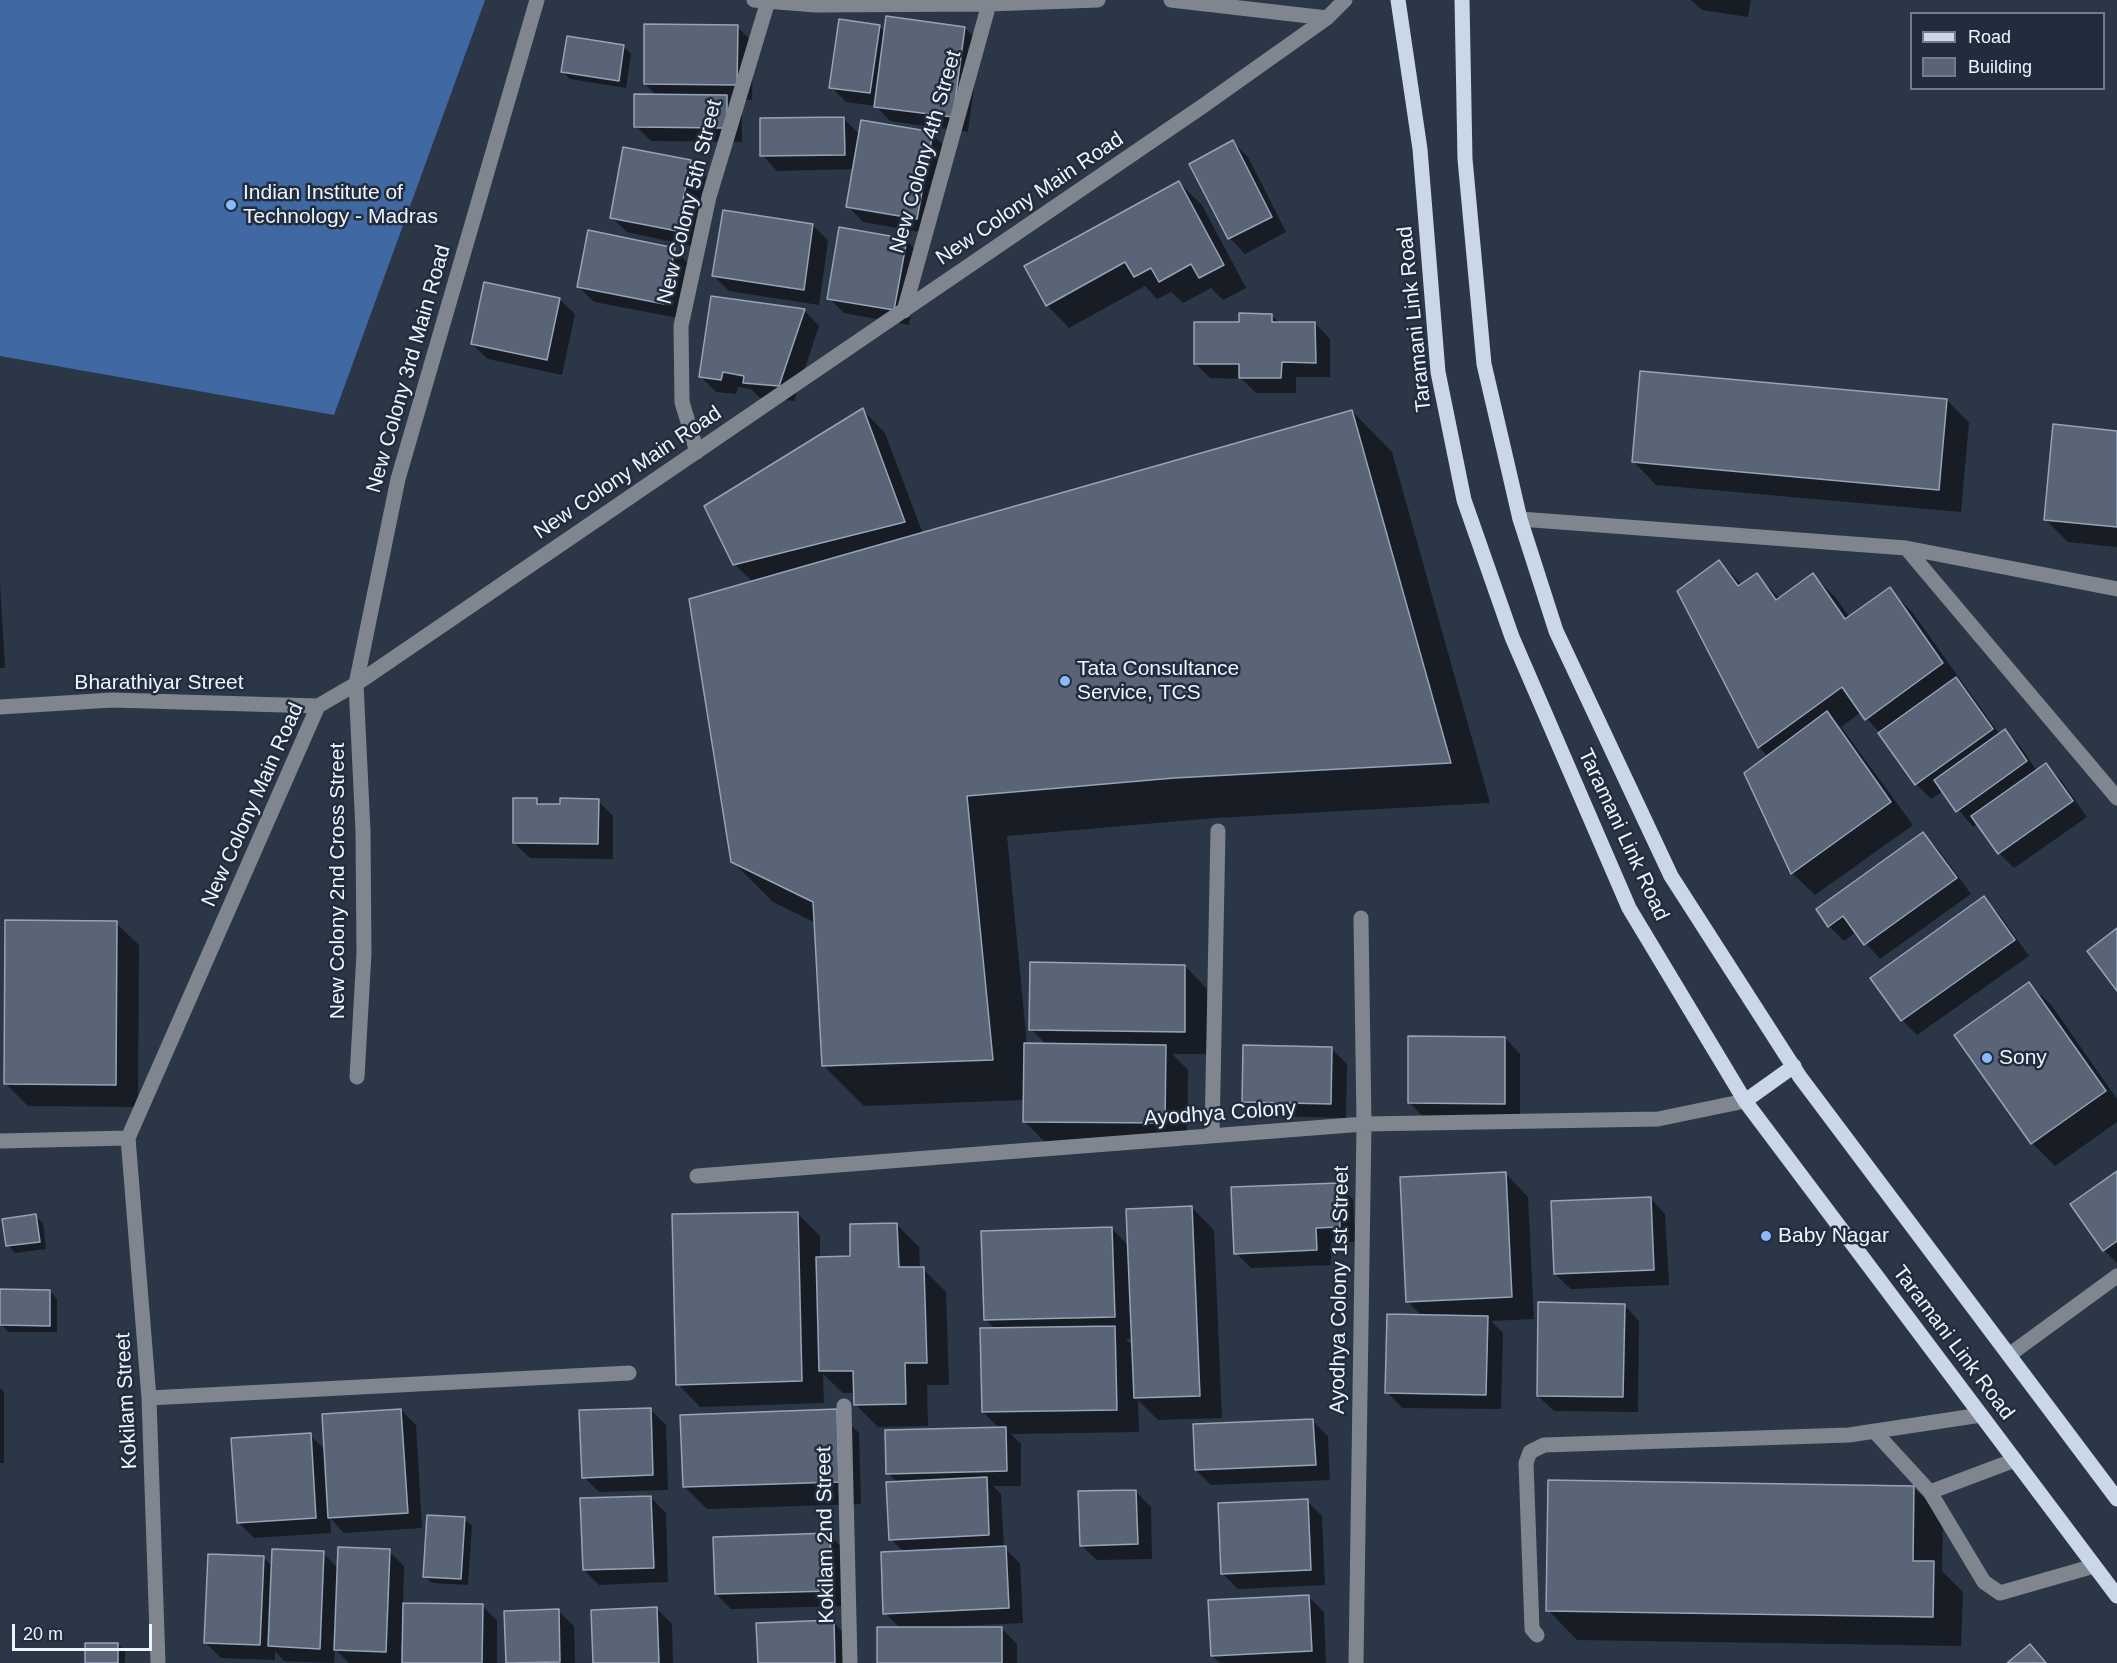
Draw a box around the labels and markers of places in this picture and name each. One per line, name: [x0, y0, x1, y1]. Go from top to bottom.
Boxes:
place label: Indian Institute of Technology - Madras: [243, 180, 438, 230]
marker: Indian Institute of Technology - Madras: [224, 198, 238, 212]
place label: Tata Consultance Service, TCS: [1077, 656, 1239, 706]
marker: Tata Consultance Service, TCS: [1058, 674, 1072, 688]
place label: Sony: [1999, 1045, 2047, 1071]
marker: Sony: [1980, 1051, 1994, 1065]
place label: Baby Nagar: [1778, 1223, 1889, 1249]
marker: Baby Nagar: [1759, 1229, 1773, 1243]

